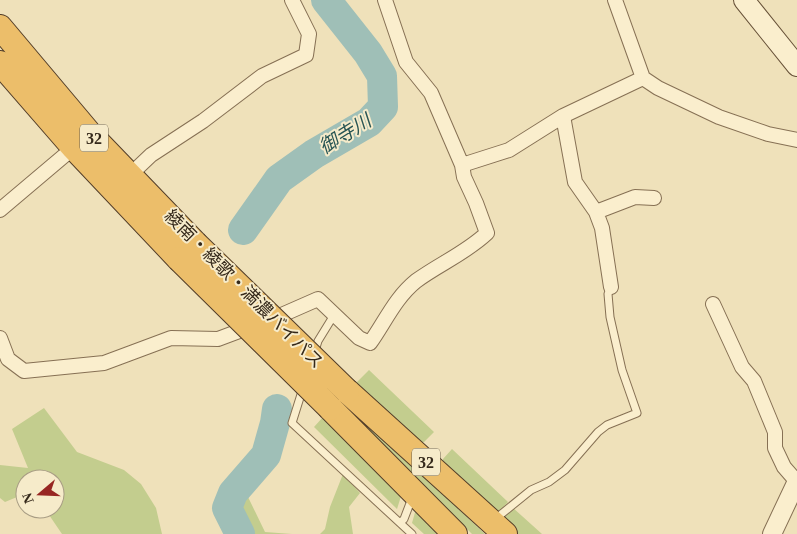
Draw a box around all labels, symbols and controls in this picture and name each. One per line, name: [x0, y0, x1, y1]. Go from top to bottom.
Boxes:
water label: 御寺川: [315, 109, 376, 158]
road number: 32: [80, 125, 108, 152]
street label: 綾南・綾歌・満濃バイパス: [161, 206, 327, 372]
road number: 32: [412, 448, 440, 476]
north arrow: [15, 469, 65, 519]
text: N: [19, 491, 37, 505]

